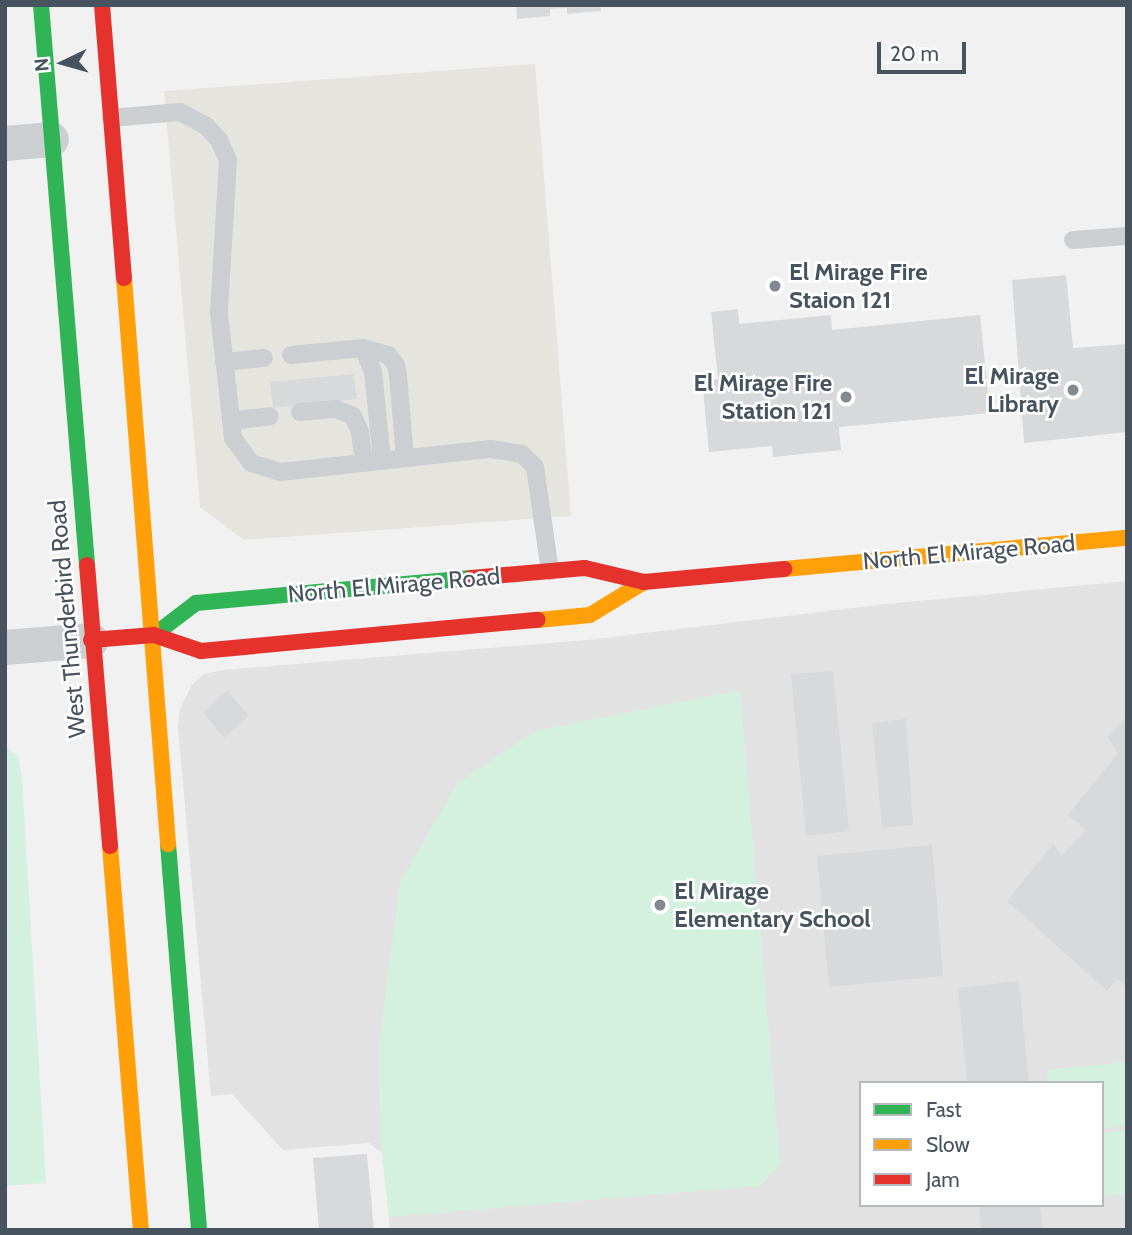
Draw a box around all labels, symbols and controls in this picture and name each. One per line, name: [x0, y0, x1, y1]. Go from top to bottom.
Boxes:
north arrow: [28, 28, 98, 98]
scale bar: [880, 28, 969, 72]
text: 20 m: [890, 41, 939, 66]
text: N: [30, 57, 54, 73]
place label: El Mirage Fire Staion 121: [789, 258, 928, 314]
marker: El Mirage Fire Staion 121: [767, 278, 783, 294]
place label: El Mirage Library: [964, 362, 1059, 418]
place label: El Mirage Fire Station 121: [693, 369, 832, 425]
marker: El Mirage Library: [1065, 382, 1081, 398]
marker: El Mirage Fire Station 121: [838, 389, 854, 405]
street label: West Thunderbird Road: [42, 499, 92, 739]
street label: North El Mirage Road: [862, 528, 1076, 576]
street label: North El Mirage Road: [287, 561, 501, 609]
place label: El Mirage Elementary School: [674, 877, 871, 933]
marker: El Mirage Elementary School: [652, 897, 668, 913]
legend: [859, 1081, 1104, 1207]
text: Fast: [926, 1097, 962, 1122]
text: Slow: [926, 1132, 970, 1157]
text: Jam: [926, 1167, 960, 1192]

